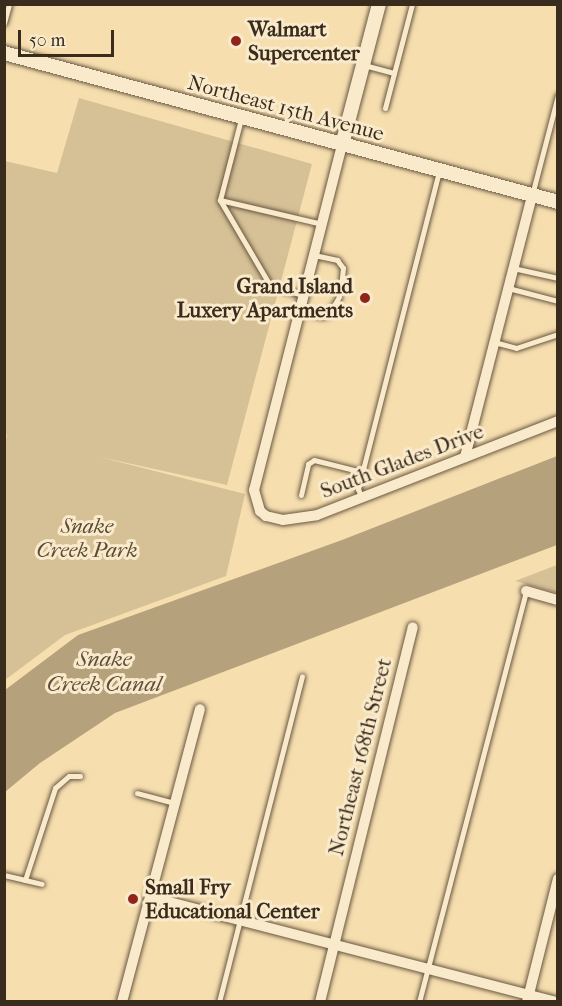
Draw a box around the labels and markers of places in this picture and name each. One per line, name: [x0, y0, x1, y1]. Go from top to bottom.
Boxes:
place label: Walmart Supercenter: [248, 16, 360, 66]
marker: Walmart Supercenter: [229, 34, 243, 48]
place label: Grand Island Luxery Apartments: [177, 273, 353, 323]
marker: Grand Island Luxery Apartments: [358, 291, 372, 305]
place label: Small Fry Educational Center: [145, 874, 320, 924]
marker: Small Fry Educational Center: [126, 892, 140, 906]

